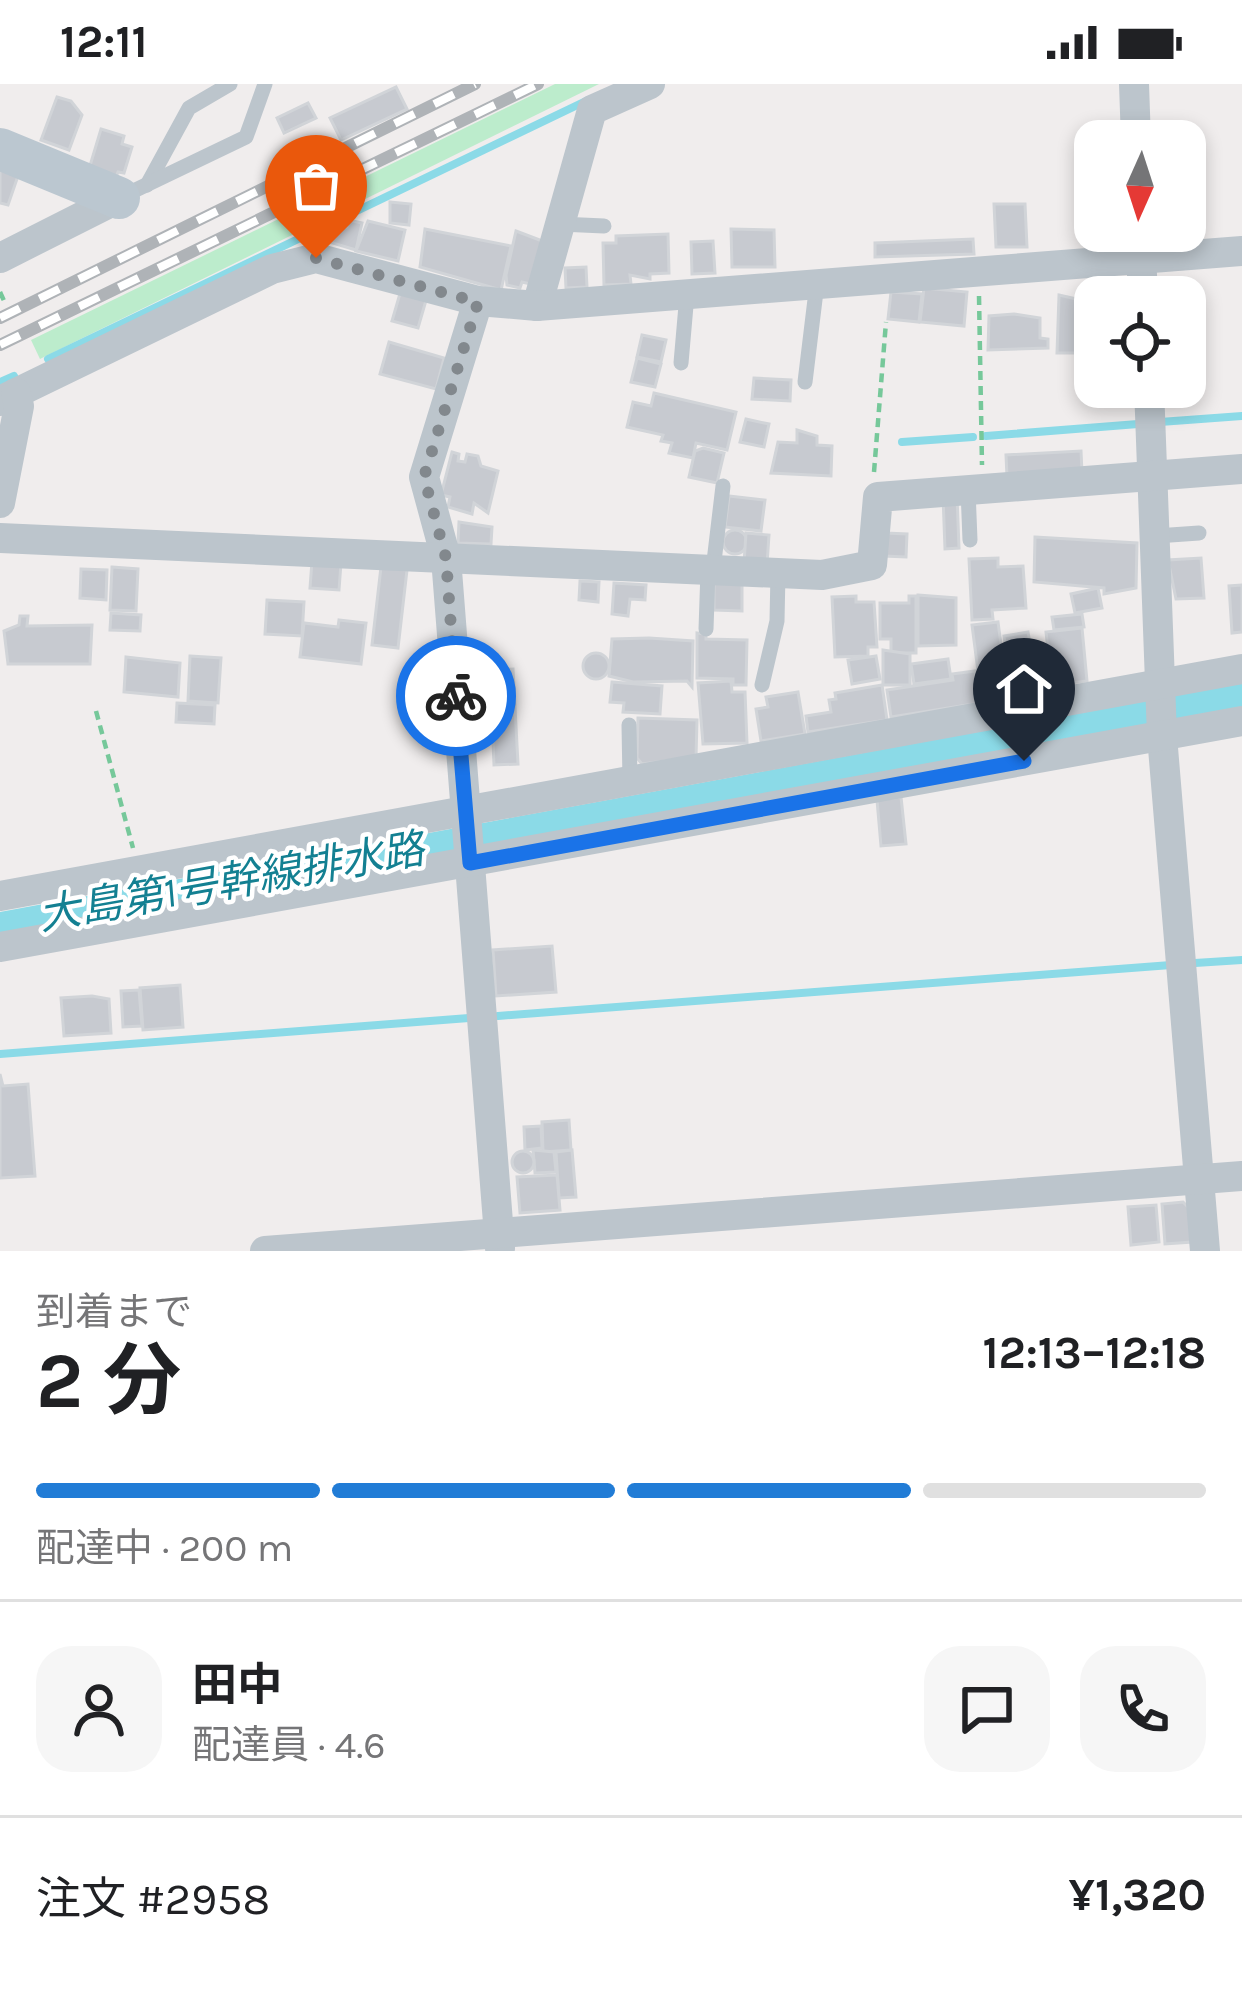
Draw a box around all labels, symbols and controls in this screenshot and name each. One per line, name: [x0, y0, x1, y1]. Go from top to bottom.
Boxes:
text: 12:11: [60, 16, 147, 68]
north arrow: [1074, 120, 1206, 252]
map controls: [1074, 120, 1206, 408]
pin: [265, 135, 367, 258]
icon: bag: [283, 153, 349, 219]
button: locate: [1074, 276, 1206, 408]
courier: [396, 636, 516, 756]
pin: [973, 638, 1075, 761]
icon: home: [991, 656, 1057, 722]
icon: bike: [423, 663, 489, 729]
water label: 大島第1号幹線排水路: [35, 823, 431, 941]
text: 到着まで: [36, 1289, 192, 1335]
text: 12:13–12:18: [982, 1327, 1206, 1379]
text: 2 分: [36, 1335, 181, 1427]
text: 配達中 · 200 m: [36, 1525, 293, 1571]
button: person: [36, 1646, 162, 1772]
button: chat: [924, 1646, 1050, 1772]
button: phone: [1080, 1646, 1206, 1772]
text: 田中: [192, 1659, 282, 1711]
text: 配達員 · 4.6: [192, 1722, 386, 1768]
text: ¥1,320: [1069, 1869, 1206, 1921]
text: 注文 #2958: [36, 1873, 270, 1925]

